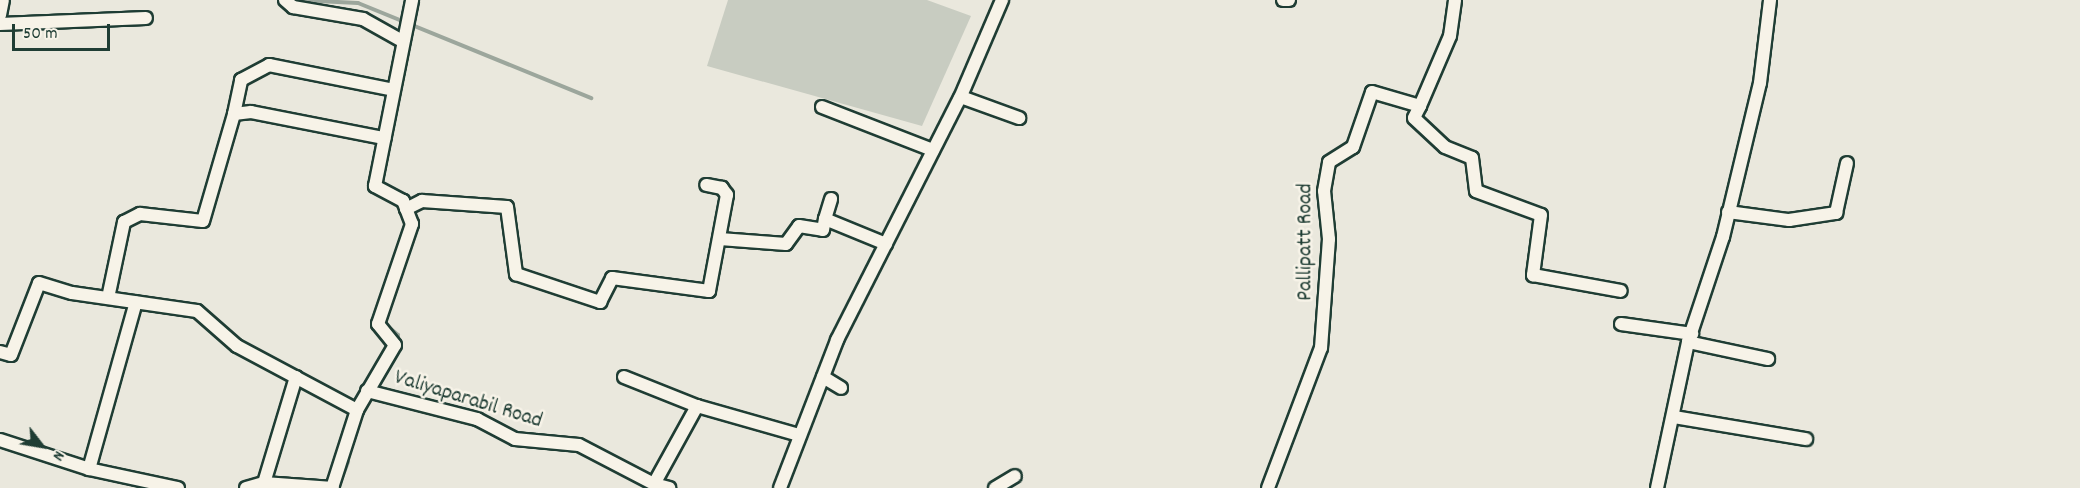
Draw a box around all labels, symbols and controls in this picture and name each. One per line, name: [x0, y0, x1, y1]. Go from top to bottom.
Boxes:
scale bar: [15, 12, 112, 50]
text: 50 m: [23, 22, 58, 47]
street label: Pallipatt Road: [1293, 183, 1319, 301]
street label: Valiyaparabil Road: [391, 365, 545, 435]
north arrow: [12, 416, 72, 476]
text: N: [46, 446, 70, 465]

